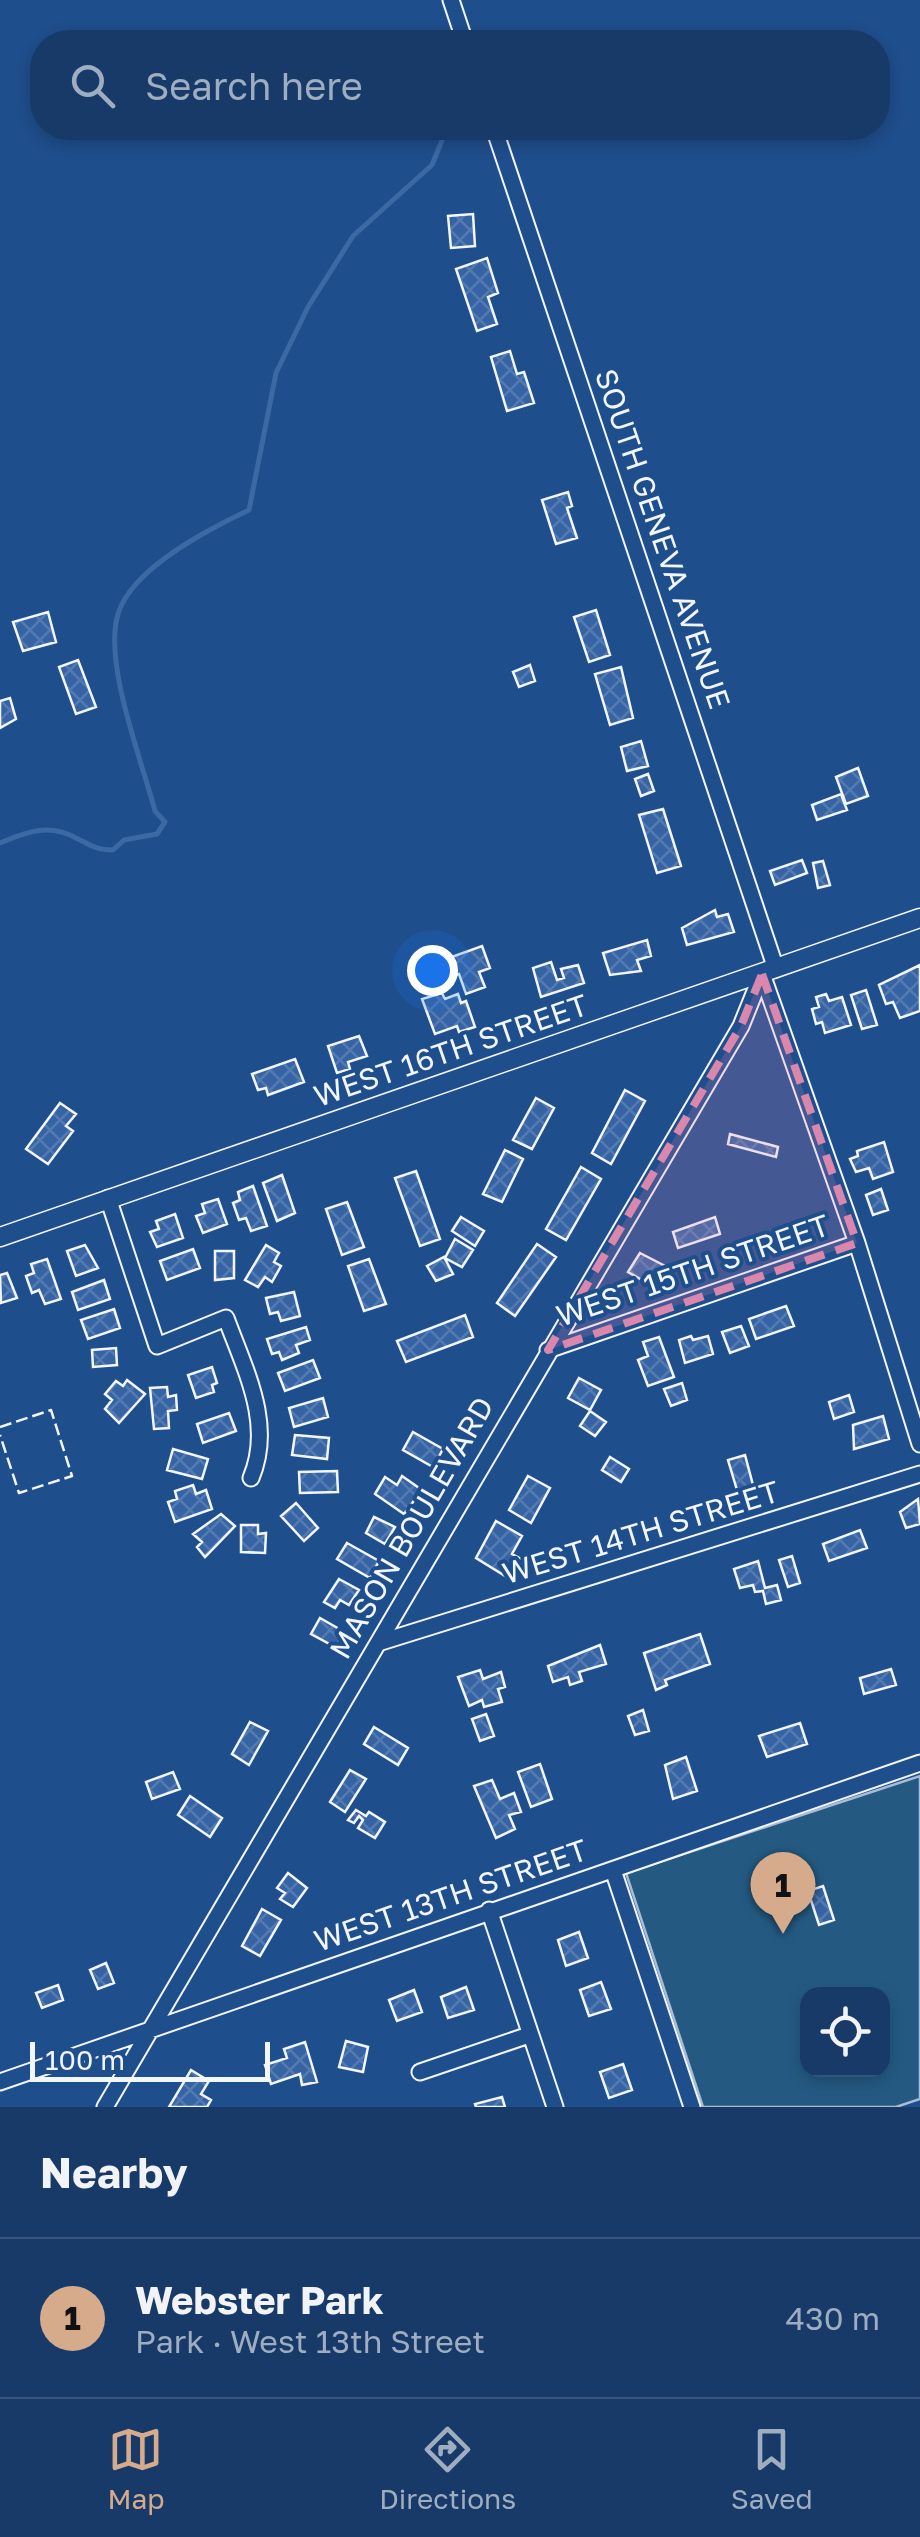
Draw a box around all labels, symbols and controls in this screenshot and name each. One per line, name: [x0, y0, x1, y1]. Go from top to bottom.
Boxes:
search box: [30, 30, 890, 140]
icon: search: [65, 58, 120, 113]
text: Search here: [145, 63, 363, 108]
street label: SOUTH GENEVA AVENUE: [588, 364, 738, 713]
your location: [407, 945, 458, 996]
street label: WEST 16TH STREET: [309, 986, 592, 1114]
street label: WEST 15TH STREET: [551, 1206, 834, 1334]
street label: MASON BOULEVARD: [322, 1390, 501, 1665]
street label: WEST 14TH STREET: [498, 1473, 783, 1591]
street label: WEST 13TH STREET: [309, 1831, 592, 1959]
pin: 1: [750, 1852, 816, 1934]
map controls: [800, 1987, 890, 2077]
button: locate: [800, 1987, 890, 2077]
scale bar: [30, 2037, 270, 2082]
text: 100 m: [45, 2043, 125, 2076]
text: Nearby: [40, 2147, 188, 2197]
text: Webster Park: [135, 2277, 384, 2322]
text: 1: [64, 2299, 81, 2337]
text: 430 m: [786, 2299, 880, 2337]
text: Park · West 13th Street: [135, 2322, 485, 2360]
tab: Map: [107, 2422, 165, 2515]
tab: Directions: [379, 2422, 516, 2515]
tab: Saved: [731, 2422, 813, 2515]

